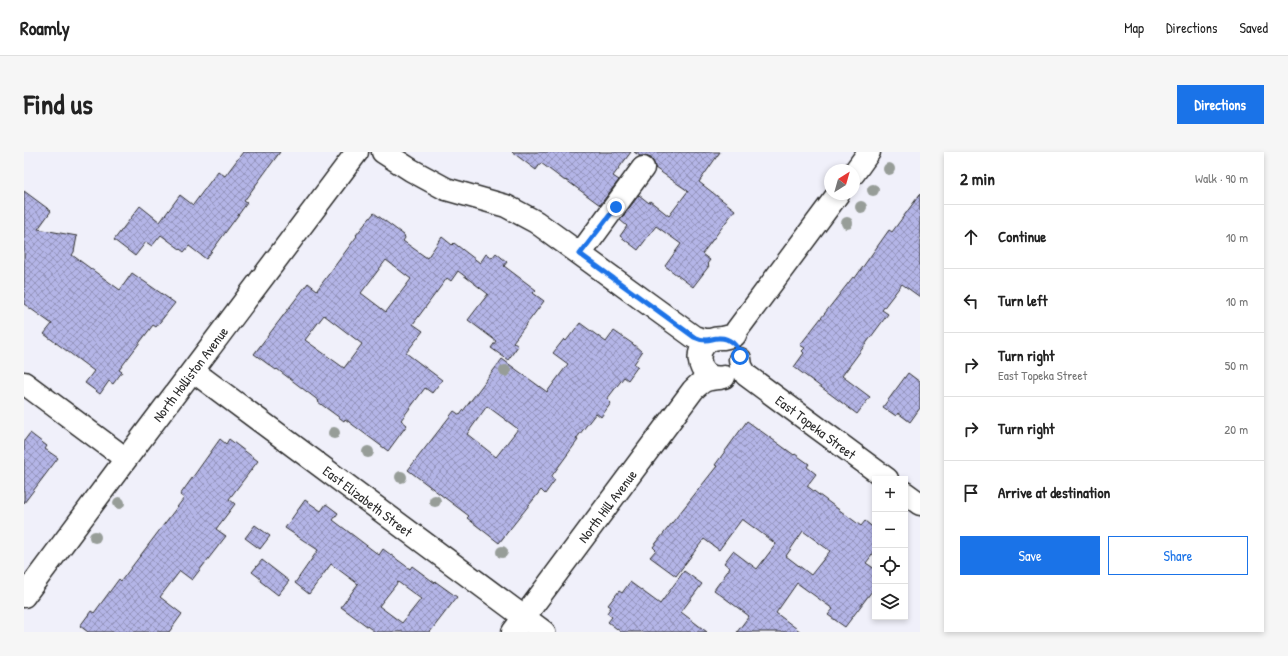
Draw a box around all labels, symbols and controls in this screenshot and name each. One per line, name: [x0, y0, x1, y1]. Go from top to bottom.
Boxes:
text: Roamly: [20, 15, 70, 41]
text: Map: [1124, 18, 1144, 37]
text: Directions: [1166, 18, 1217, 37]
text: Saved: [1239, 18, 1268, 37]
text: Find us: [24, 85, 93, 123]
button: Directions: [1177, 85, 1264, 124]
north arrow: [824, 164, 860, 200]
text: 2 min: [960, 167, 995, 190]
text: Walk · 90 m: [1195, 169, 1248, 187]
route end: [607, 198, 625, 216]
icon: ahead: [960, 226, 982, 248]
text: Continue: [998, 226, 1046, 247]
text: 10 m: [1226, 228, 1248, 246]
icon: left: [960, 290, 982, 312]
text: Turn left: [998, 290, 1048, 311]
text: 10 m: [1226, 292, 1248, 310]
street label: North Holliston Avenue: [148, 322, 232, 426]
text: Turn right: [998, 345, 1054, 366]
route start: [731, 347, 749, 365]
icon: right: [960, 354, 982, 376]
text: 50 m: [1225, 356, 1248, 374]
text: East Topeka Street: [998, 366, 1087, 384]
street label: East Topeka Street: [771, 391, 860, 464]
icon: right: [960, 418, 982, 440]
text: Turn right: [998, 418, 1054, 439]
text: 20 m: [1224, 420, 1248, 438]
street label: East Elizabeth Street: [319, 461, 417, 541]
street label: North Hill Avenue: [573, 465, 641, 546]
map controls: [872, 476, 908, 620]
button: +: [872, 476, 908, 512]
icon: arrive: [960, 482, 982, 504]
text: Arrive at destination: [998, 482, 1110, 503]
button: −: [872, 512, 908, 548]
button: Save: [960, 536, 1100, 575]
button: Share: [1108, 536, 1248, 575]
button: locate: [872, 548, 908, 584]
button: layers: [872, 584, 908, 620]

